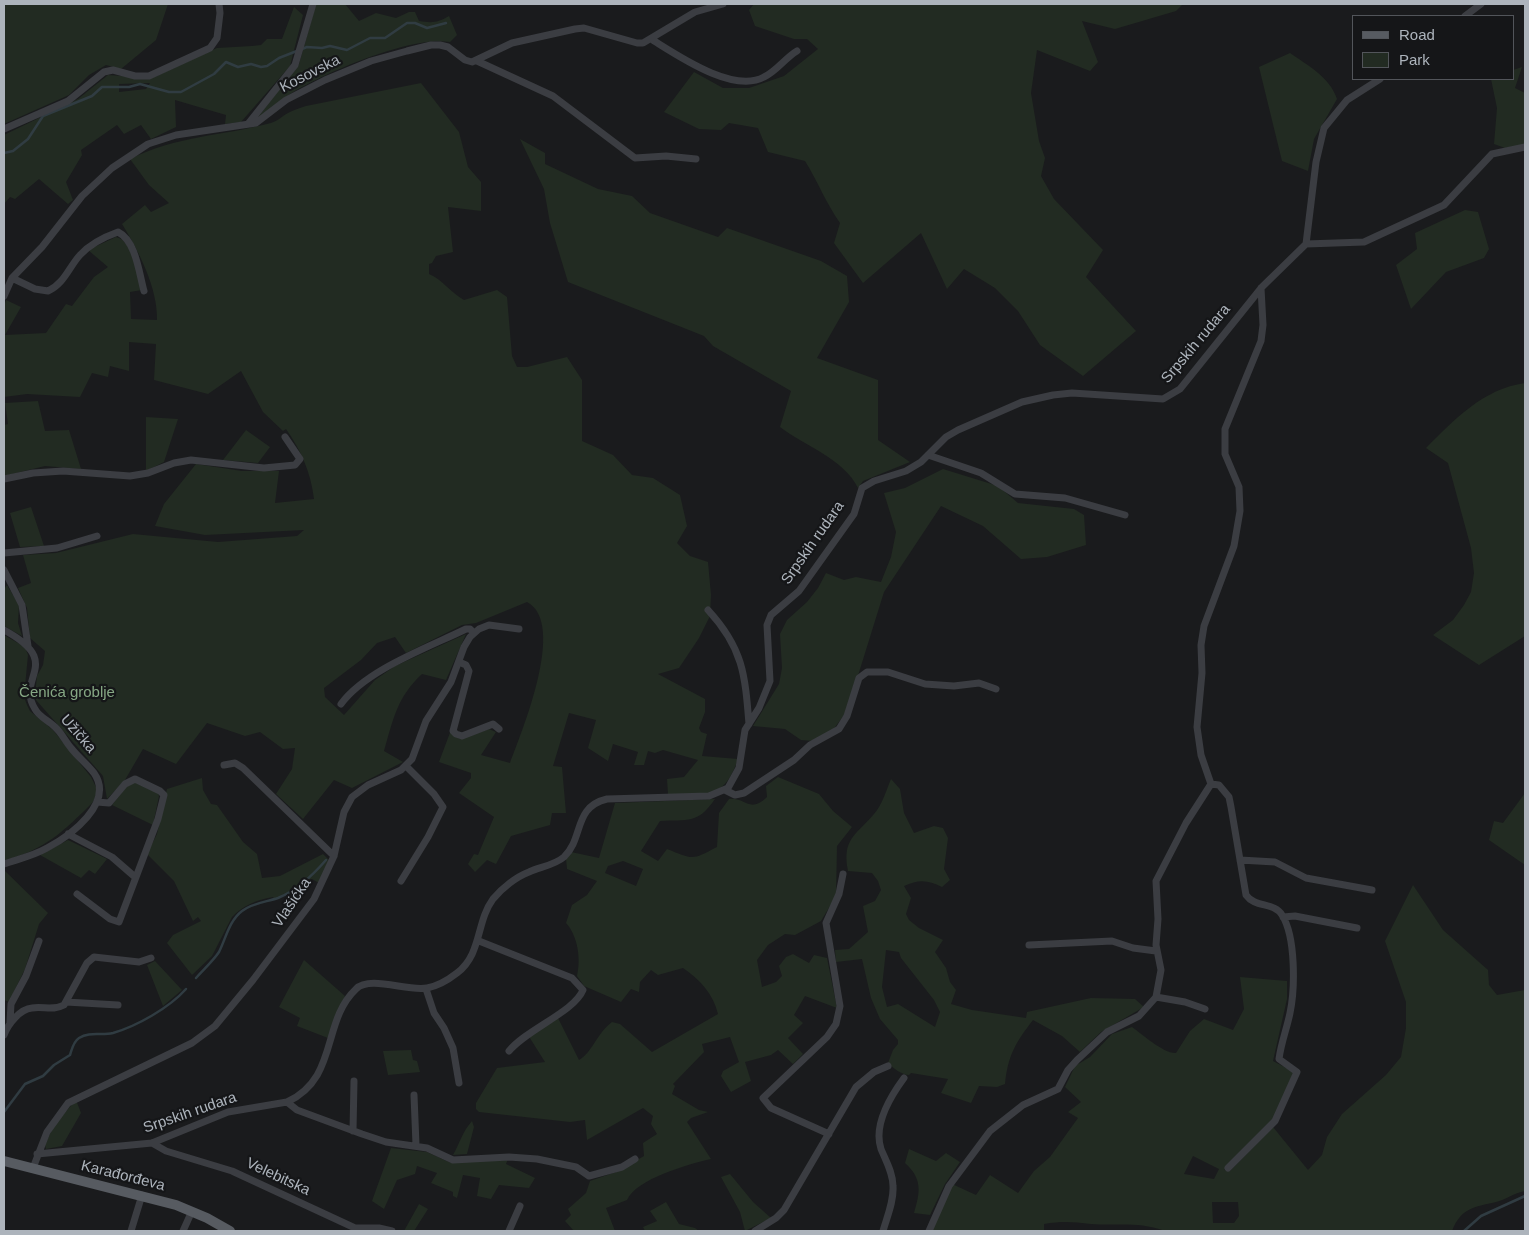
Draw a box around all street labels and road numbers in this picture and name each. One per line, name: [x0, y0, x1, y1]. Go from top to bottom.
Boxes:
street label: Kosovska: [277, 51, 343, 97]
street label: Srpskih rudara: [1158, 301, 1234, 387]
street label: Srpskih rudara: [778, 498, 848, 588]
street label: Užička: [56, 711, 100, 757]
street label: Vlašićka: [269, 875, 315, 931]
street label: Srpskih rudara: [141, 1089, 239, 1137]
street label: Velebitska: [243, 1154, 313, 1200]
street label: Karađorđeva: [79, 1157, 167, 1195]

